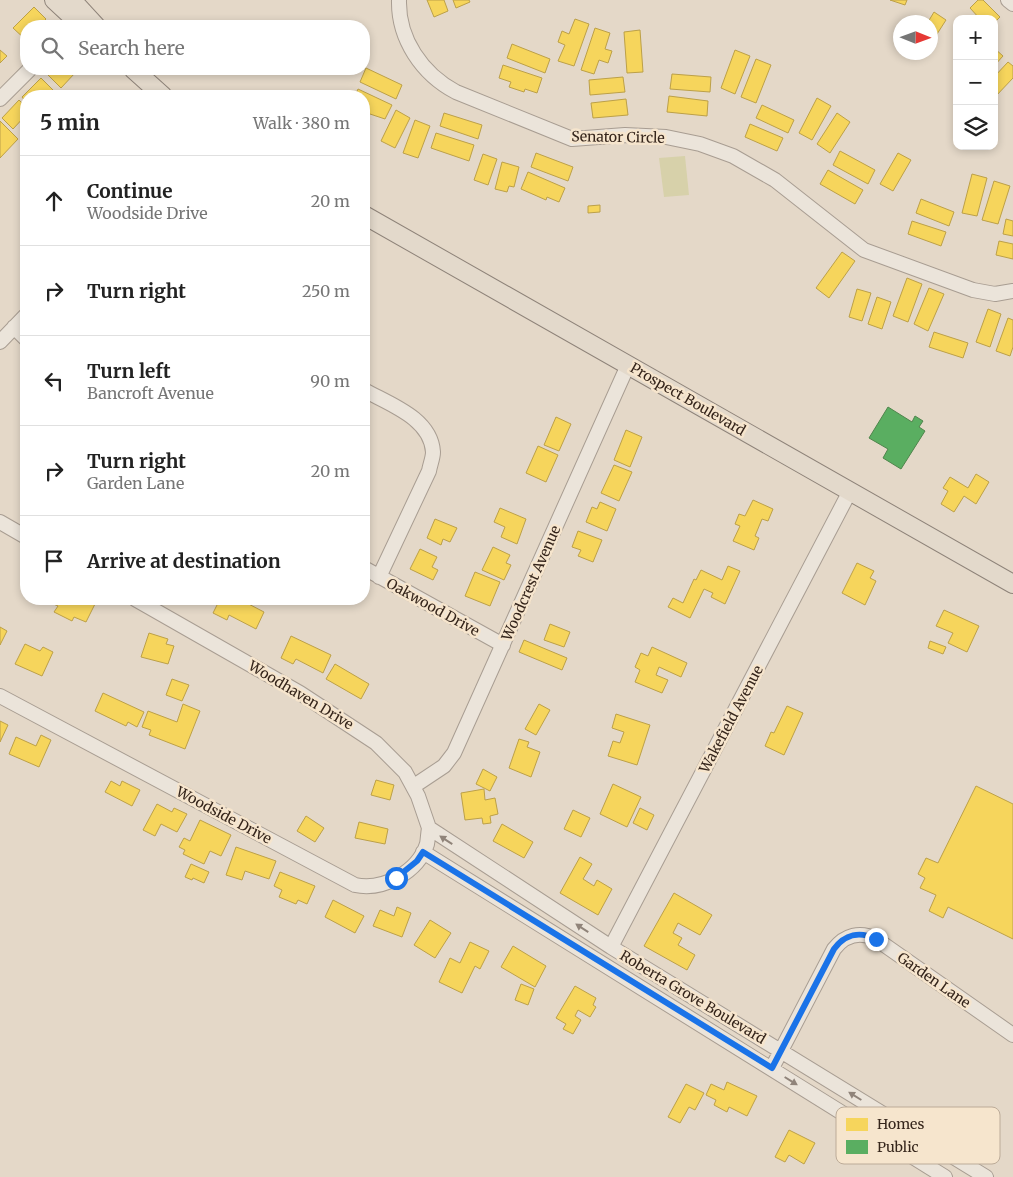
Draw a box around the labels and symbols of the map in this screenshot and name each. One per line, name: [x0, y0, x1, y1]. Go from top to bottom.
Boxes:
north arrow: [893, 15, 938, 60]
street label: Senator Circle: [571, 127, 665, 147]
street label: Prospect Boulevard: [627, 359, 749, 440]
street label: Woodcrest Avenue: [497, 523, 564, 644]
street label: Oakwood Drive: [383, 574, 483, 640]
street label: Woodhaven Drive: [244, 656, 357, 733]
street label: Wakefield Avenue: [695, 662, 767, 777]
street label: Woodside Drive: [172, 782, 275, 848]
one-way arrow: [440, 835, 453, 844]
route start: [385, 867, 408, 890]
one-way arrow: [576, 924, 589, 933]
route end: [865, 928, 888, 951]
street label: Roberta Grove Boulevard: [617, 946, 770, 1048]
street label: Garden Lane: [894, 948, 974, 1012]
one-way arrow: [785, 1076, 798, 1085]
one-way arrow: [848, 1092, 861, 1101]
legend: [836, 1107, 1000, 1164]
text: Homes: [877, 1115, 924, 1133]
text: Public: [877, 1138, 919, 1156]

